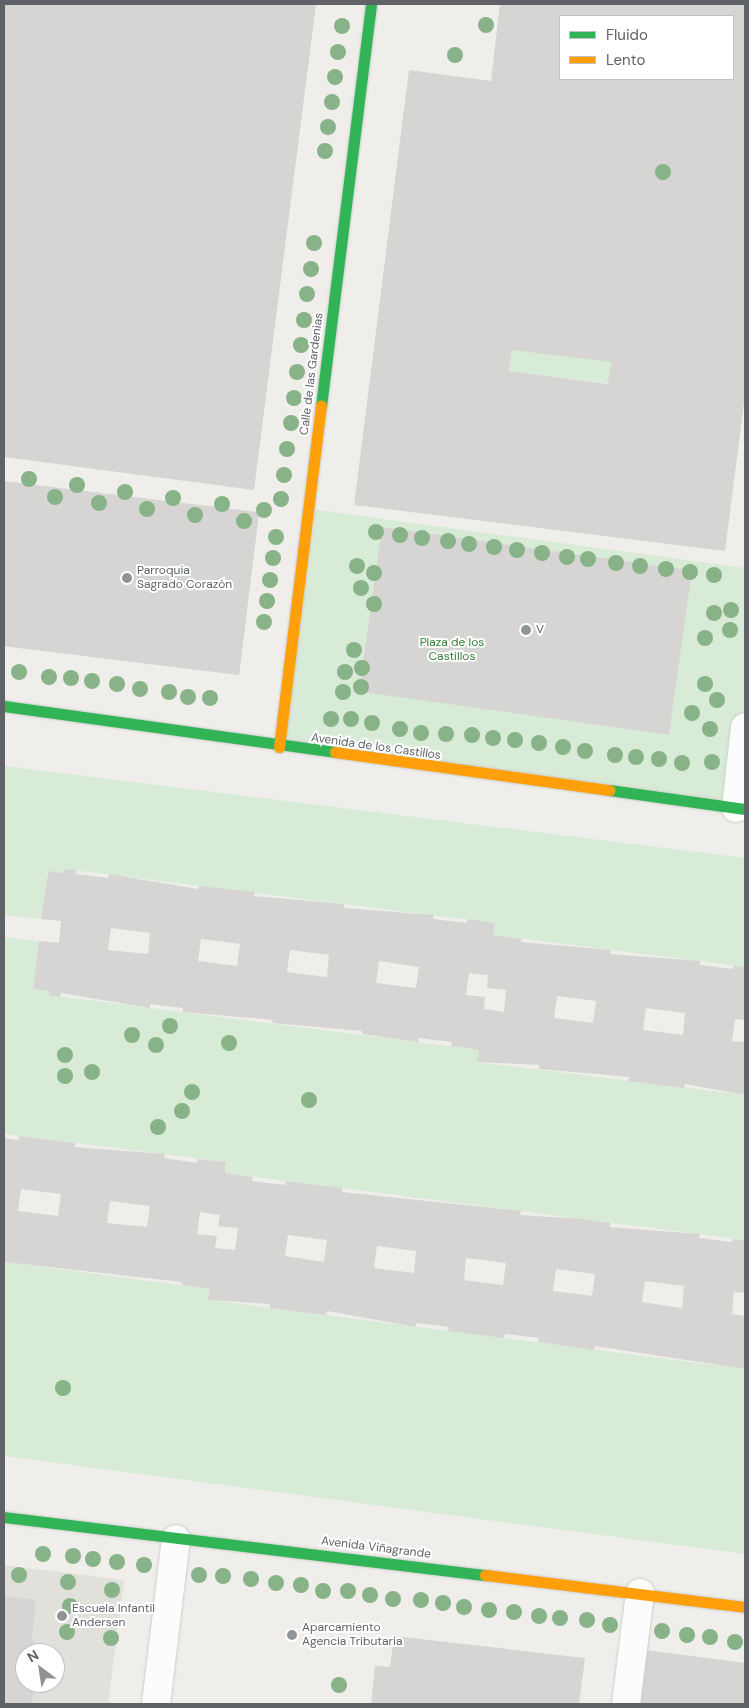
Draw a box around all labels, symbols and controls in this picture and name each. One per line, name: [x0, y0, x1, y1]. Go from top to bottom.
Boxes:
legend: [559, 15, 734, 80]
text: Fluido: [606, 25, 648, 45]
text: Lento: [606, 50, 645, 70]
street label: Calle de las Gardenias: [297, 312, 327, 436]
place label: Parroquia Sagrado Corazón: [137, 564, 232, 592]
marker: Parroquia Sagrado Corazón: [121, 572, 133, 584]
place label: V: [536, 623, 544, 637]
marker: V: [520, 624, 532, 636]
park label: Plaza de los Castillos: [420, 636, 484, 664]
street label: Avenida de los Castillos: [310, 731, 442, 763]
street label: Avenida Viñagrande: [320, 1534, 432, 1562]
place label: Escuela Infantil Andersen: [72, 1602, 155, 1630]
marker: Escuela Infantil Andersen: [56, 1610, 68, 1622]
place label: Aparcamiento Agencia Tributaria: [302, 1621, 402, 1649]
marker: Aparcamiento Agencia Tributaria: [286, 1629, 298, 1641]
north arrow: [15, 1643, 65, 1693]
text: N: [24, 1646, 42, 1666]

